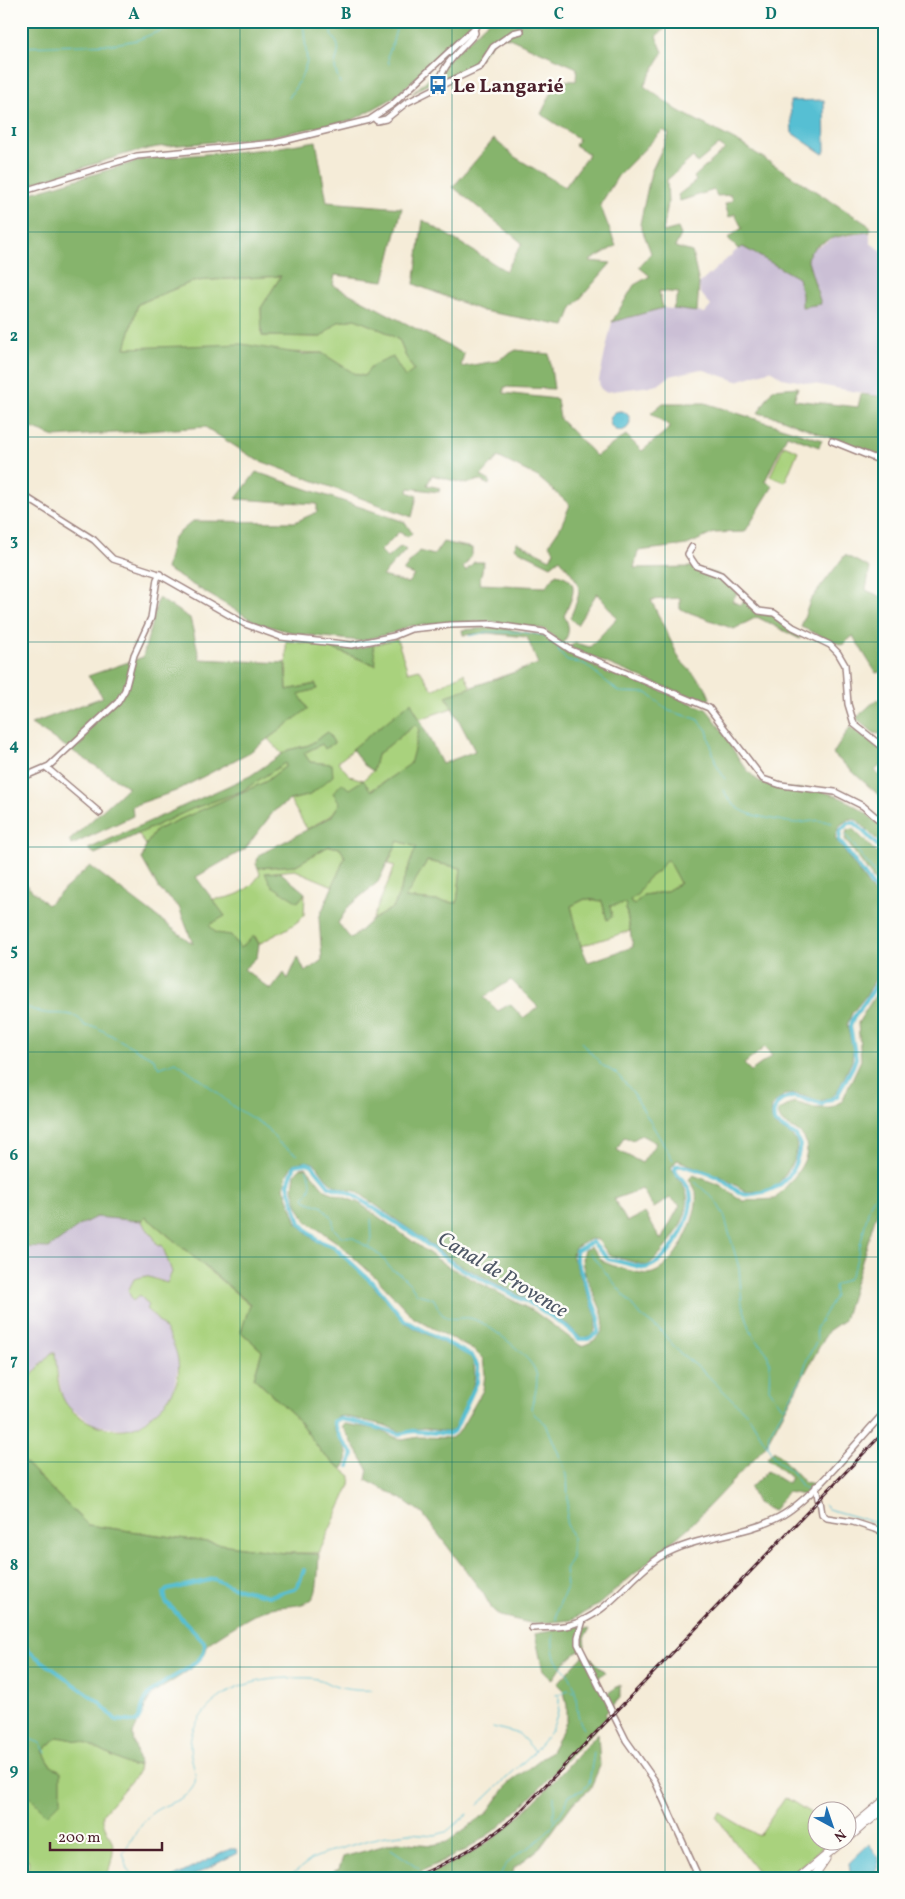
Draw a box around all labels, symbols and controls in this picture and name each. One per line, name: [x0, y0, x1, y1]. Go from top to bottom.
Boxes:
text: A: [128, 4, 140, 26]
text: B: [341, 4, 352, 26]
text: C: [554, 4, 564, 26]
text: D: [765, 4, 777, 26]
place label: Le Langarié: [453, 73, 564, 101]
bus stop icon: Le Langarié: [427, 74, 449, 96]
text: 1: [11, 121, 17, 143]
text: 2: [10, 326, 18, 348]
text: 3: [10, 530, 18, 552]
text: 4: [9, 735, 19, 757]
text: 5: [10, 940, 18, 962]
text: 6: [10, 1145, 19, 1167]
water label: Canal de Provence: [432, 1225, 573, 1326]
text: 7: [10, 1350, 18, 1372]
text: 8: [10, 1555, 18, 1577]
text: 9: [10, 1760, 19, 1782]
north arrow: [808, 1802, 858, 1852]
scale bar: [50, 1819, 162, 1851]
text: N: [829, 1824, 849, 1845]
text: 200 m: [58, 1828, 101, 1849]

